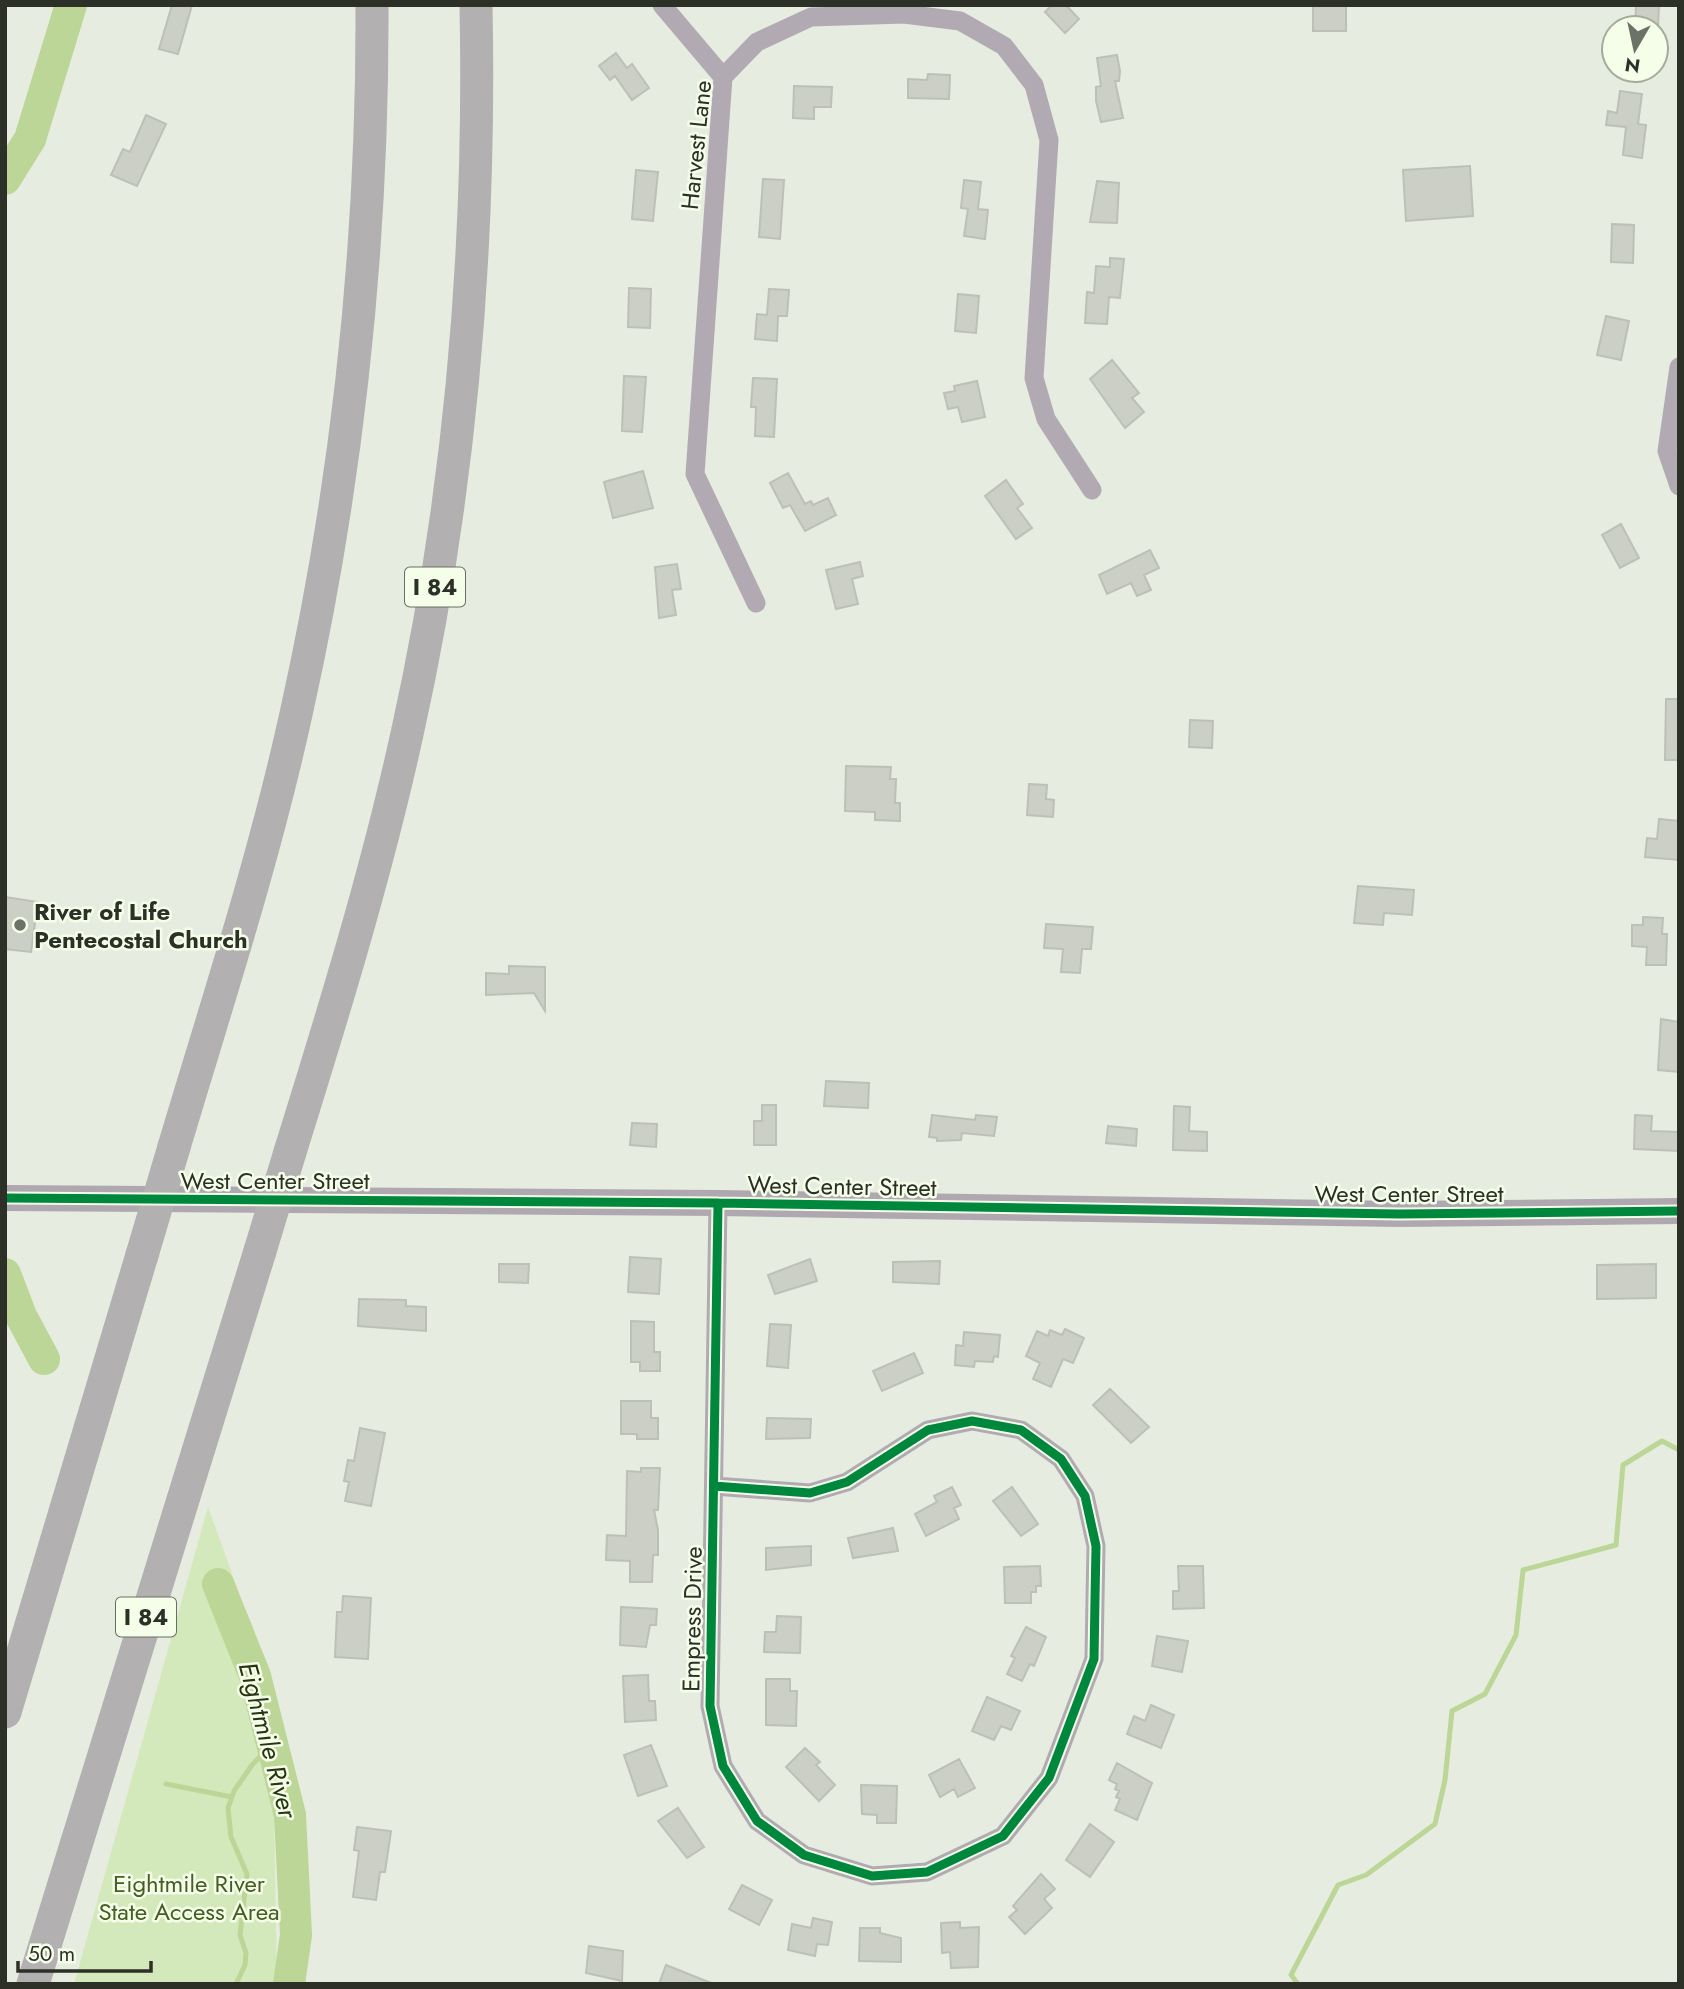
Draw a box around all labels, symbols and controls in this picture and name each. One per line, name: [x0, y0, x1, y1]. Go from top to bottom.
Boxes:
north arrow: [1600, 14, 1670, 84]
text: N: [1623, 51, 1642, 80]
street label: Harvest Lane: [672, 78, 720, 212]
road number: I 84: [405, 568, 465, 607]
place label: River of Life Pentecostal Church: [34, 894, 248, 957]
marker: River of Life Pentecostal Church: [12, 917, 28, 933]
street label: West Center Street: [180, 1163, 370, 1198]
street label: West Center Street: [747, 1167, 937, 1205]
street label: West Center Street: [1314, 1176, 1504, 1211]
street label: Empress Drive: [673, 1546, 711, 1692]
road number: I 84: [116, 1598, 176, 1636]
water label: Eightmile River: [229, 1658, 307, 1823]
park label: Eightmile River State Access Area: [98, 1866, 280, 1929]
scale bar: [18, 1930, 150, 1974]
text: 50 m: [28, 1939, 75, 1969]

